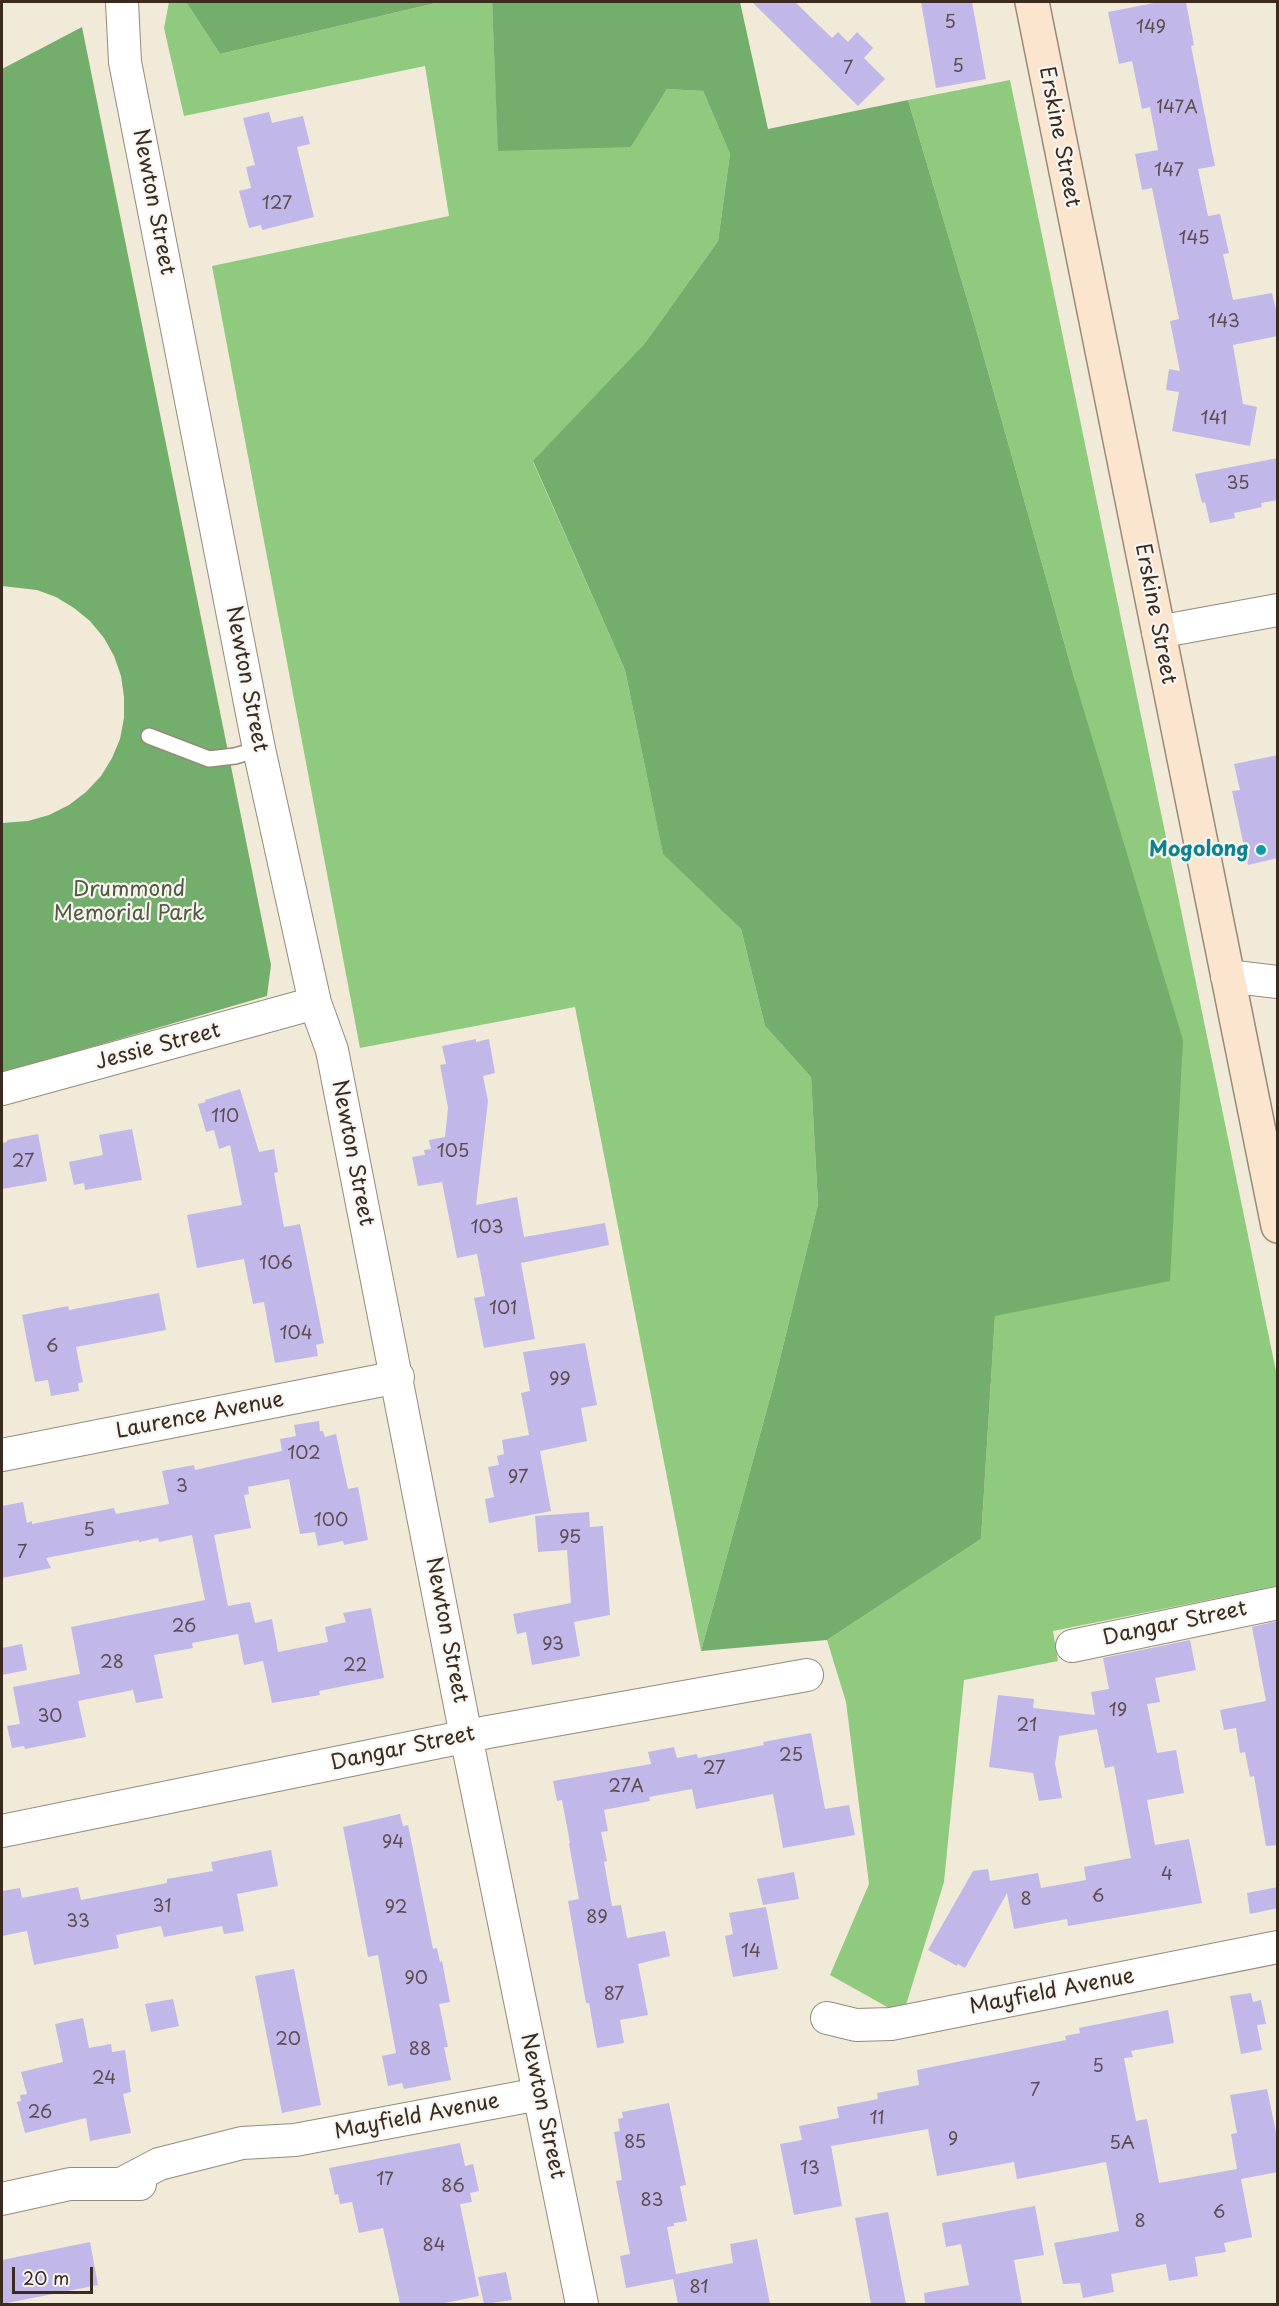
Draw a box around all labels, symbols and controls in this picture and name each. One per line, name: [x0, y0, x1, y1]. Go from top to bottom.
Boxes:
house number: 5: [944, 12, 956, 34]
house number: 149: [1136, 17, 1166, 39]
house number: 5: [952, 56, 964, 78]
house number: 7: [843, 58, 853, 80]
street label: Erskine Street: [1033, 64, 1085, 210]
house number: 147A: [1156, 97, 1198, 119]
street label: Newton Street: [126, 127, 180, 277]
house number: 147: [1154, 160, 1184, 182]
house number: 127: [262, 193, 292, 215]
house number: 145: [1178, 228, 1210, 250]
house number: 143: [1208, 311, 1240, 333]
house number: 141: [1201, 408, 1227, 430]
house number: 35: [1226, 473, 1250, 495]
street label: Erskine Street: [1129, 541, 1181, 687]
street label: Newton Street: [219, 604, 273, 754]
place label: Mogolong: [1149, 837, 1249, 863]
marker: Mogolong: [1254, 843, 1268, 857]
park label: Drummond Memorial Park: [54, 877, 204, 927]
street label: Jessie Street: [93, 1018, 223, 1076]
street label: Newton Street: [325, 1078, 379, 1228]
house number: 110: [211, 1106, 239, 1128]
house number: 105: [437, 1141, 469, 1163]
house number: 27: [12, 1151, 34, 1173]
house number: 103: [470, 1217, 504, 1239]
house number: 106: [259, 1253, 293, 1275]
house number: 101: [489, 1298, 517, 1320]
house number: 104: [279, 1323, 313, 1345]
house number: 6: [46, 1336, 58, 1358]
house number: 99: [549, 1369, 571, 1391]
street label: Laurence Avenue: [114, 1387, 286, 1445]
house number: 102: [287, 1443, 321, 1465]
house number: 97: [508, 1467, 528, 1489]
house number: 3: [176, 1476, 188, 1498]
house number: 100: [314, 1510, 348, 1532]
house number: 5: [83, 1520, 95, 1542]
house number: 95: [559, 1527, 581, 1549]
house number: 7: [17, 1542, 27, 1564]
street label: Newton Street: [419, 1555, 473, 1705]
street label: Dangar Street: [1101, 1596, 1249, 1652]
house number: 26: [172, 1616, 196, 1638]
house number: 93: [542, 1634, 564, 1656]
house number: 28: [100, 1652, 124, 1674]
house number: 22: [343, 1655, 367, 1677]
house number: 19: [1109, 1700, 1127, 1722]
house number: 30: [37, 1706, 63, 1728]
house number: 21: [1017, 1715, 1037, 1737]
street label: Dangar Street: [329, 1721, 477, 1777]
house number: 25: [779, 1745, 803, 1767]
house number: 27: [703, 1758, 725, 1780]
house number: 27A: [608, 1776, 644, 1798]
house number: 94: [382, 1832, 404, 1854]
house number: 4: [1161, 1864, 1173, 1886]
house number: 6: [1092, 1886, 1104, 1908]
house number: 8: [1020, 1889, 1032, 1911]
house number: 31: [153, 1896, 171, 1918]
house number: 92: [385, 1897, 407, 1919]
house number: 89: [586, 1907, 608, 1929]
house number: 33: [66, 1911, 90, 1933]
house number: 14: [741, 1941, 761, 1963]
street label: Mayfield Avenue: [967, 1964, 1137, 2020]
house number: 90: [404, 1968, 428, 1990]
house number: 87: [604, 1984, 624, 2006]
house number: 20: [275, 2029, 301, 2051]
street label: Newton Street: [514, 2031, 570, 2181]
house number: 88: [409, 2039, 431, 2061]
house number: 5: [1092, 2056, 1104, 2078]
house number: 24: [92, 2068, 116, 2090]
house number: 7: [1030, 2080, 1040, 2102]
street label: Mayfield Avenue: [332, 2089, 502, 2145]
house number: 26: [28, 2102, 52, 2124]
house number: 11: [869, 2108, 885, 2130]
house number: 9: [948, 2129, 958, 2151]
house number: 85: [624, 2132, 646, 2154]
house number: 5A: [1109, 2133, 1135, 2155]
house number: 13: [800, 2158, 820, 2180]
house number: 17: [376, 2169, 394, 2191]
house number: 86: [441, 2176, 465, 2198]
house number: 83: [641, 2190, 663, 2212]
house number: 6: [1213, 2202, 1225, 2224]
house number: 8: [1134, 2211, 1146, 2233]
house number: 84: [422, 2235, 446, 2257]
scale bar: [15, 2255, 96, 2293]
text: 20 m: [23, 2264, 69, 2291]
house number: 81: [689, 2277, 709, 2299]

